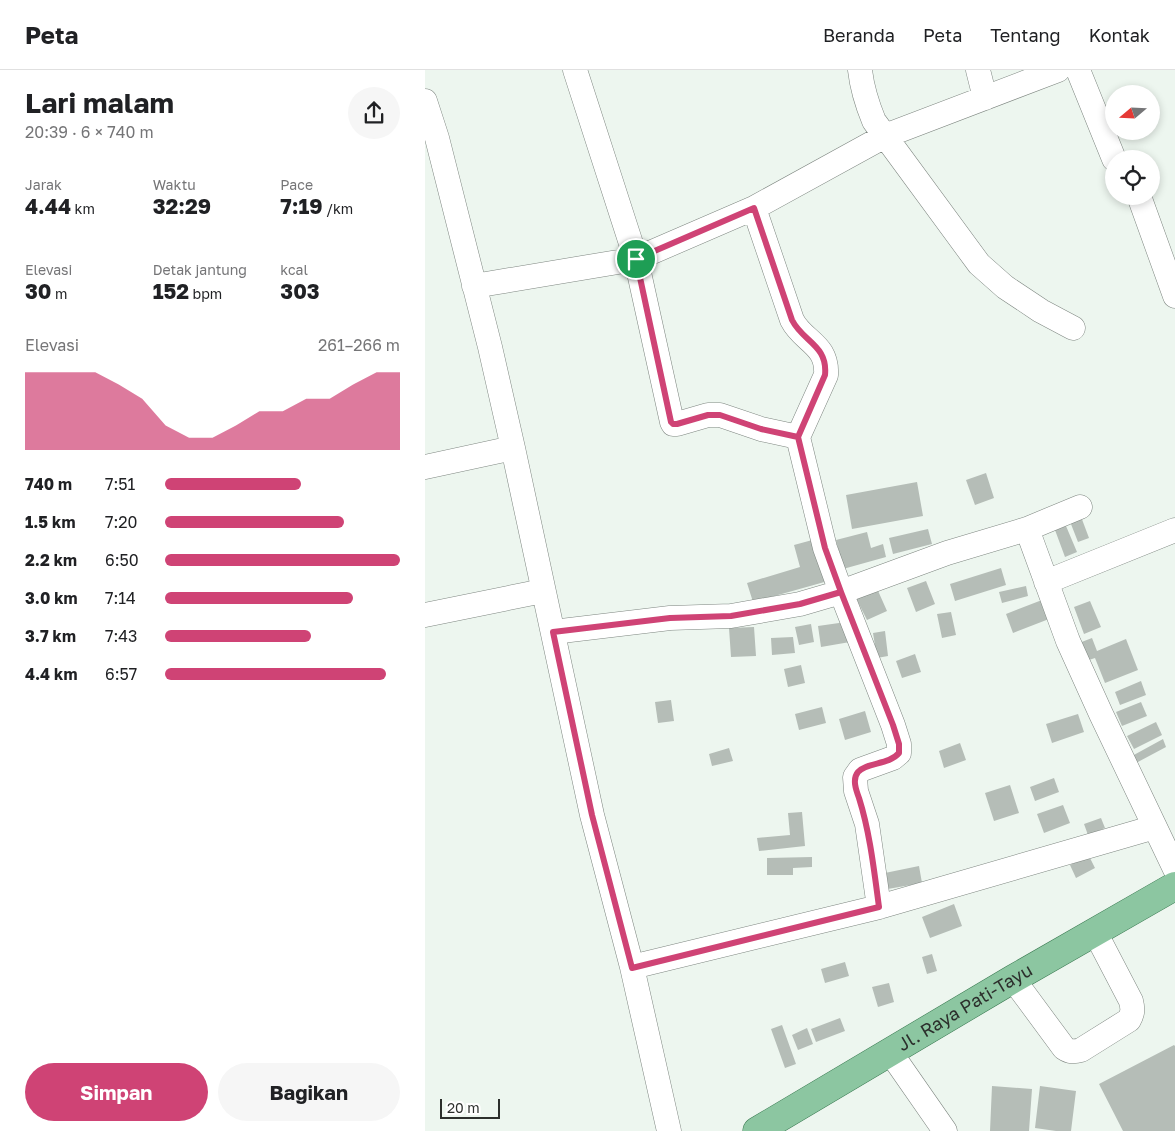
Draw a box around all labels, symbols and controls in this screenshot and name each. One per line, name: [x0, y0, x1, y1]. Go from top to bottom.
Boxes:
text: Peta: [25, 20, 78, 49]
text: Beranda: [823, 24, 895, 46]
text: Peta: [923, 24, 962, 46]
text: Tentang: [990, 24, 1061, 46]
text: Kontak: [1089, 24, 1150, 46]
north arrow: [1105, 85, 1160, 140]
map controls: [1105, 85, 1160, 205]
text: Lari malam: [25, 86, 174, 119]
button: share: [348, 87, 400, 139]
text: 20:39 · 6 × 740 m: [25, 122, 154, 142]
button: locate: [1105, 150, 1160, 205]
text: Jarak: [25, 176, 62, 193]
text: Waktu: [153, 176, 196, 193]
text: Pace: [280, 176, 313, 193]
text: 4.44: [25, 193, 71, 219]
text: 32:29: [153, 193, 211, 219]
text: 7:19: [280, 193, 323, 219]
text: km: [71, 200, 95, 217]
text: /km: [323, 200, 353, 217]
pin: [615, 238, 657, 280]
icon: arrive: [622, 245, 650, 273]
text: Elevasi: [25, 261, 72, 278]
text: Detak jantung: [153, 261, 247, 278]
text: kcal: [280, 261, 308, 278]
text: 30: [25, 278, 51, 304]
text: 152: [153, 278, 189, 304]
text: 303: [280, 278, 320, 304]
text: m: [51, 285, 67, 302]
text: bpm: [189, 285, 222, 302]
text: Elevasi: [25, 335, 79, 355]
text: 261–266 m: [318, 335, 400, 355]
text: 740 m: [25, 474, 72, 494]
text: 7:51: [105, 474, 135, 494]
text: 1.5 km: [25, 512, 75, 532]
text: 7:20: [105, 512, 137, 532]
text: 2.2 km: [25, 550, 77, 570]
text: 6:50: [105, 550, 139, 570]
text: 3.0 km: [25, 588, 78, 608]
text: 7:14: [105, 588, 136, 608]
text: 3.7 km: [25, 626, 76, 646]
text: 7:43: [105, 626, 137, 646]
text: 4.4 km: [25, 664, 77, 684]
text: 6:57: [105, 664, 137, 684]
street label: Jl. Raya Pati-Tayu: [893, 958, 1036, 1055]
button: Simpan: [25, 1063, 208, 1121]
button: Bagikan: [218, 1063, 400, 1121]
scale bar: [440, 1096, 500, 1119]
text: 20 m: [447, 1099, 480, 1116]

